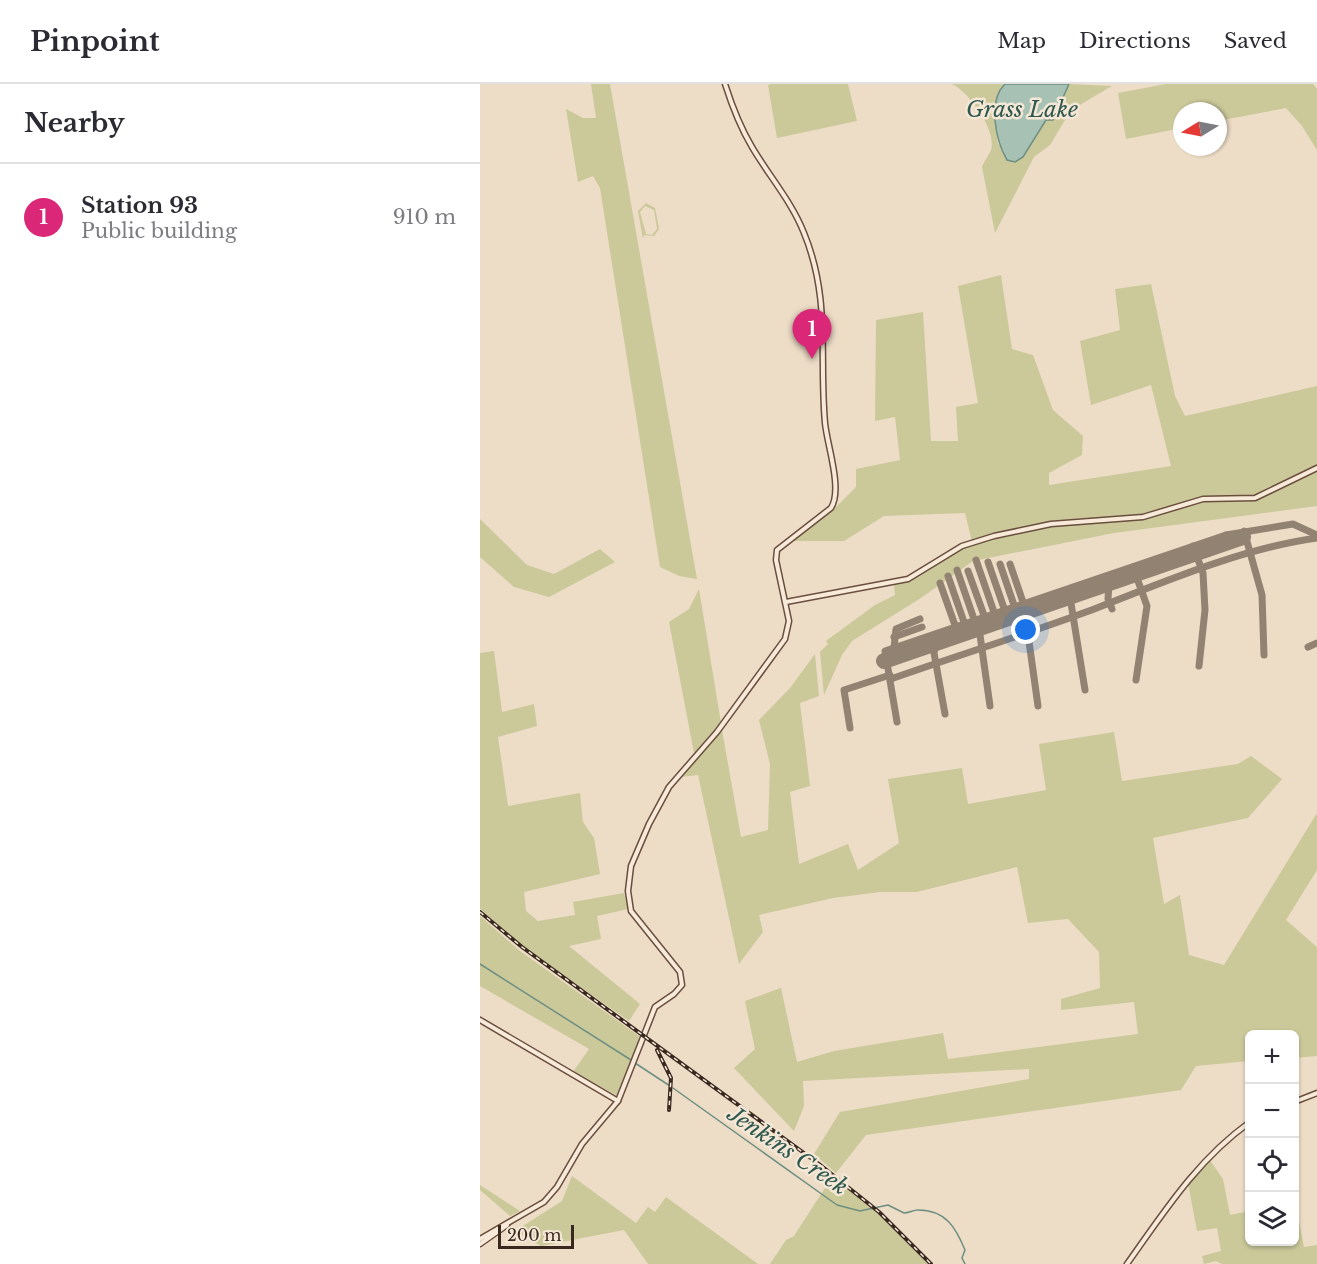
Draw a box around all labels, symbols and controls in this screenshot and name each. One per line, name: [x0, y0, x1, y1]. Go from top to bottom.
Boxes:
text: Pinpoint: [30, 24, 160, 59]
text: Map: [997, 28, 1046, 54]
text: Directions: [1079, 28, 1191, 54]
text: Saved: [1224, 28, 1287, 54]
water label: Grass Lake: [966, 96, 1078, 123]
north arrow: [1173, 102, 1227, 156]
text: Nearby: [24, 107, 125, 139]
text: Station 93: [81, 192, 198, 219]
text: 1: [39, 205, 48, 229]
text: 910 m: [393, 205, 456, 229]
text: Public building: [81, 219, 237, 243]
pin: 1: [792, 310, 832, 359]
your location: [1011, 615, 1040, 644]
map controls: [1245, 1030, 1299, 1246]
button: +: [1245, 1030, 1299, 1084]
button: −: [1245, 1084, 1299, 1138]
water label: Jenkins Creek: [722, 1100, 853, 1200]
button: locate: [1245, 1138, 1299, 1192]
button: layers: [1245, 1192, 1299, 1246]
scale bar: [498, 1222, 574, 1250]
text: 200 m: [507, 1225, 561, 1245]

